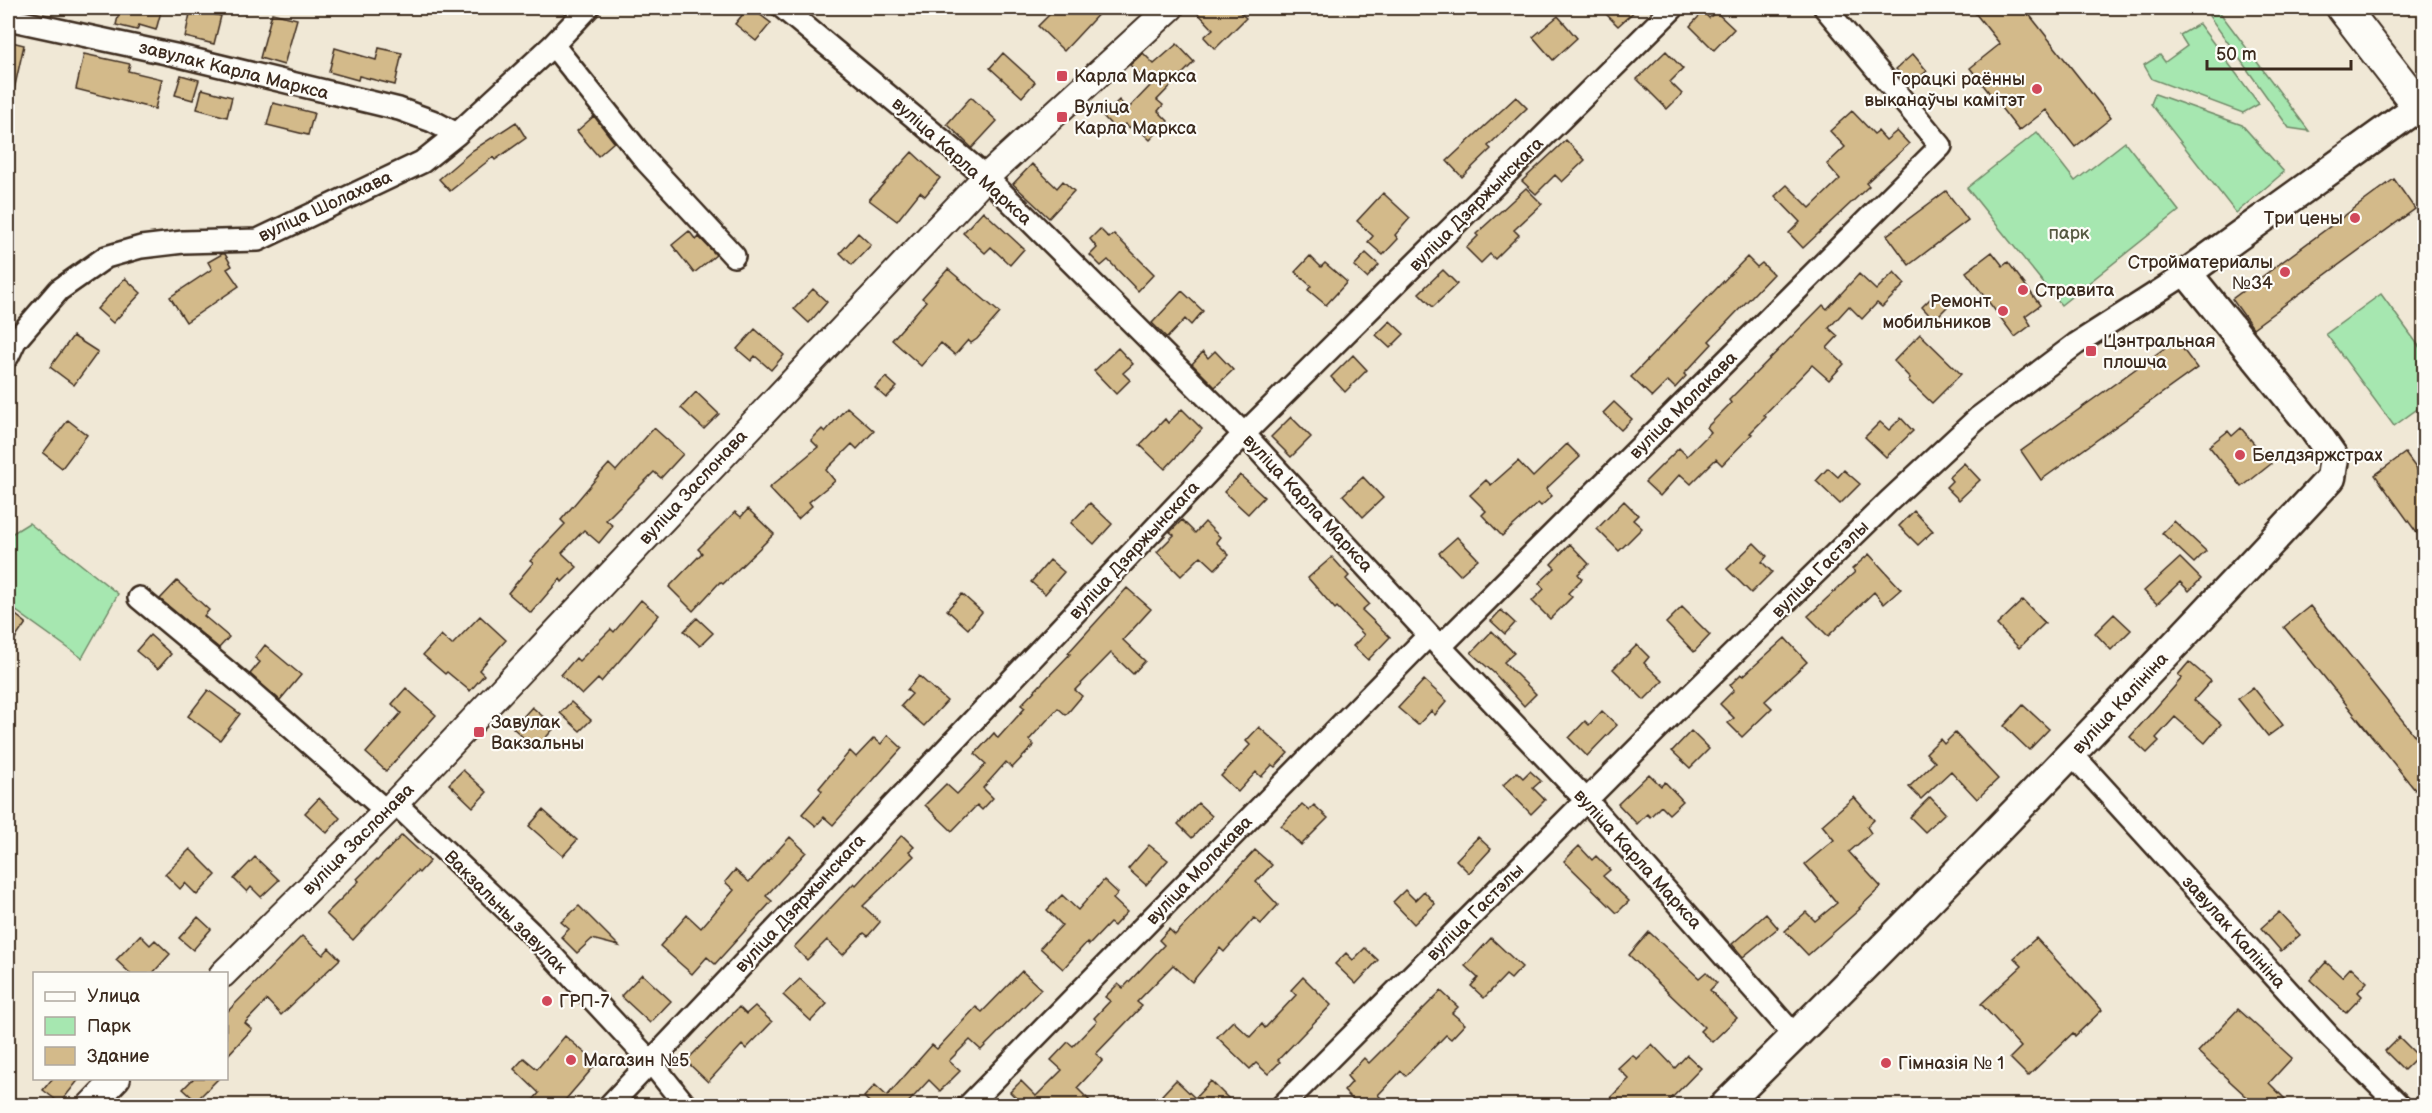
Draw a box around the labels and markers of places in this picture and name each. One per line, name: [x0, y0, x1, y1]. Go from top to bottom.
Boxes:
place label: Карла Маркса: [1074, 66, 1197, 87]
marker: Карла Маркса: [1055, 69, 1069, 83]
place label: Горацкі раённы выканаўчы камітэт: [1865, 69, 2026, 111]
marker: Горацкі раённы выканаўчы камітэт: [2030, 82, 2044, 96]
place label: Вуліца Карла Маркса: [1074, 97, 1197, 139]
marker: Вуліца Карла Маркса: [1055, 110, 1069, 124]
place label: Три цены: [2264, 208, 2343, 229]
marker: Три цены: [2348, 211, 2362, 225]
place label: Стройматериалы №34: [2128, 252, 2273, 294]
marker: Стройматериалы №34: [2278, 265, 2292, 279]
place label: Стравита: [2035, 280, 2115, 301]
marker: Стравита: [2016, 283, 2030, 297]
place label: Ремонт мобильников: [1882, 291, 1992, 333]
marker: Ремонт мобильников: [1996, 304, 2010, 318]
place label: Цэнтральная плошча: [2103, 331, 2215, 373]
marker: Цэнтральная плошча: [2084, 344, 2098, 358]
place label: Белдзяржстрах: [2252, 445, 2383, 466]
marker: Белдзяржстрах: [2233, 448, 2247, 462]
place label: Завулак Вакзальны: [491, 712, 584, 754]
marker: Завулак Вакзальны: [472, 725, 486, 739]
place label: ГРП-7: [559, 991, 609, 1012]
marker: ГРП-7: [540, 994, 554, 1008]
place label: Магазин №5: [583, 1050, 689, 1071]
marker: Магазин №5: [564, 1053, 578, 1067]
place label: Гімназія № 1: [1898, 1053, 2004, 1074]
marker: Гімназія № 1: [1879, 1056, 1893, 1070]

